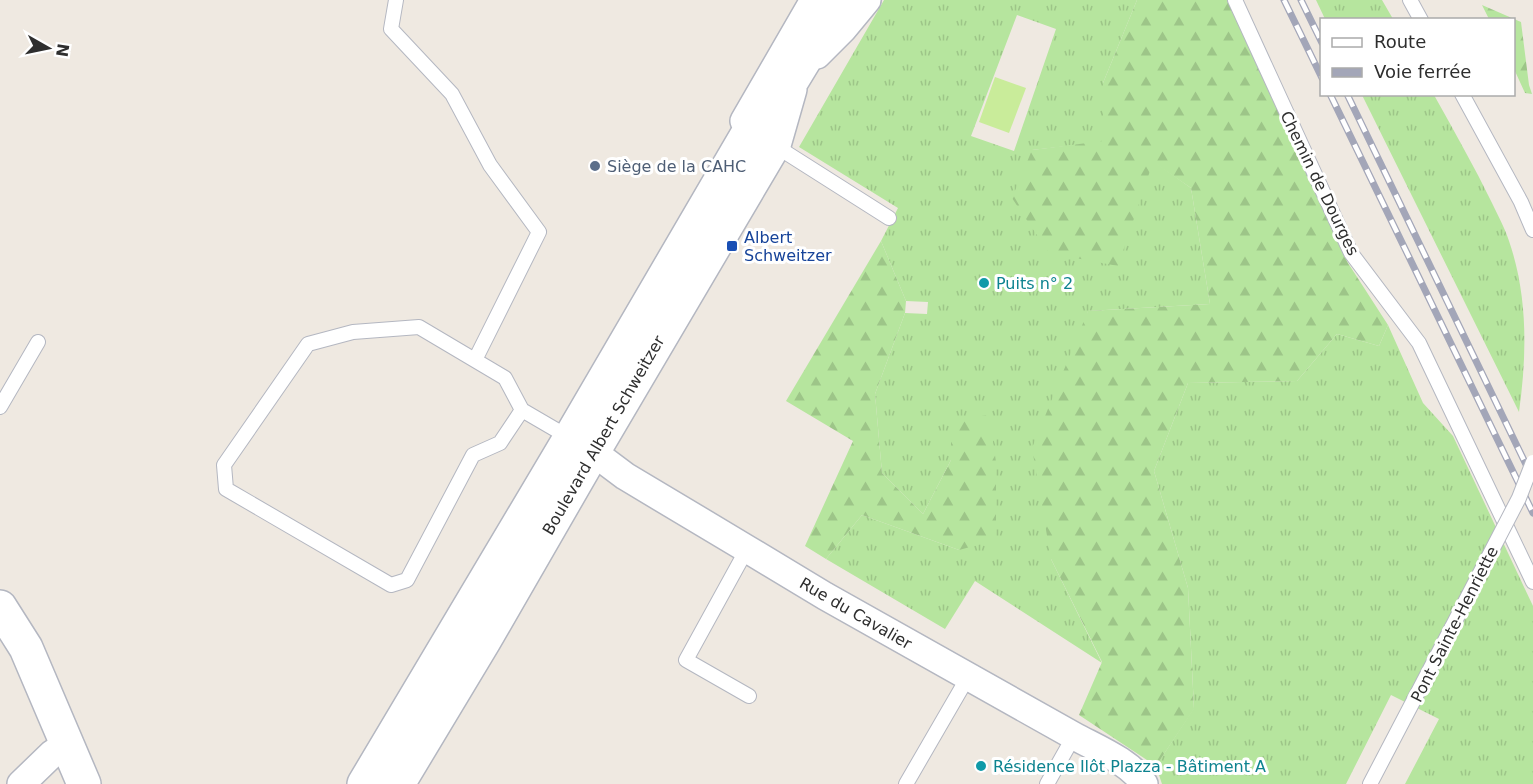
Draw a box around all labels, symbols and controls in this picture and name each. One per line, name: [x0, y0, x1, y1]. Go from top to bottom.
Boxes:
north arrow: [18, 18, 78, 78]
legend: [1320, 18, 1515, 96]
text: Route: [1374, 31, 1426, 52]
text: N: [52, 42, 73, 58]
text: Voie ferrée: [1374, 61, 1471, 82]
street label: Chemin de Dourges: [1276, 108, 1363, 259]
place label: Siège de la CAHC: [607, 157, 746, 176]
marker: Siège de la CAHC: [588, 159, 602, 173]
place label: Albert Schweitzer: [744, 228, 832, 265]
marker: Albert Schweitzer: [725, 239, 739, 253]
place label: Puits n° 2: [996, 274, 1073, 293]
marker: Puits n° 2: [977, 276, 991, 290]
street label: Boulevard Albert Schweitzer: [538, 332, 669, 538]
street label: Pont Sainte-Henriette: [1407, 543, 1502, 705]
street label: Rue du Cavalier: [796, 574, 916, 653]
place label: Résidence Ilôt Plazza - Bâtiment A: [993, 757, 1266, 776]
marker: Résidence Ilôt Plazza - Bâtiment A: [974, 759, 988, 773]

